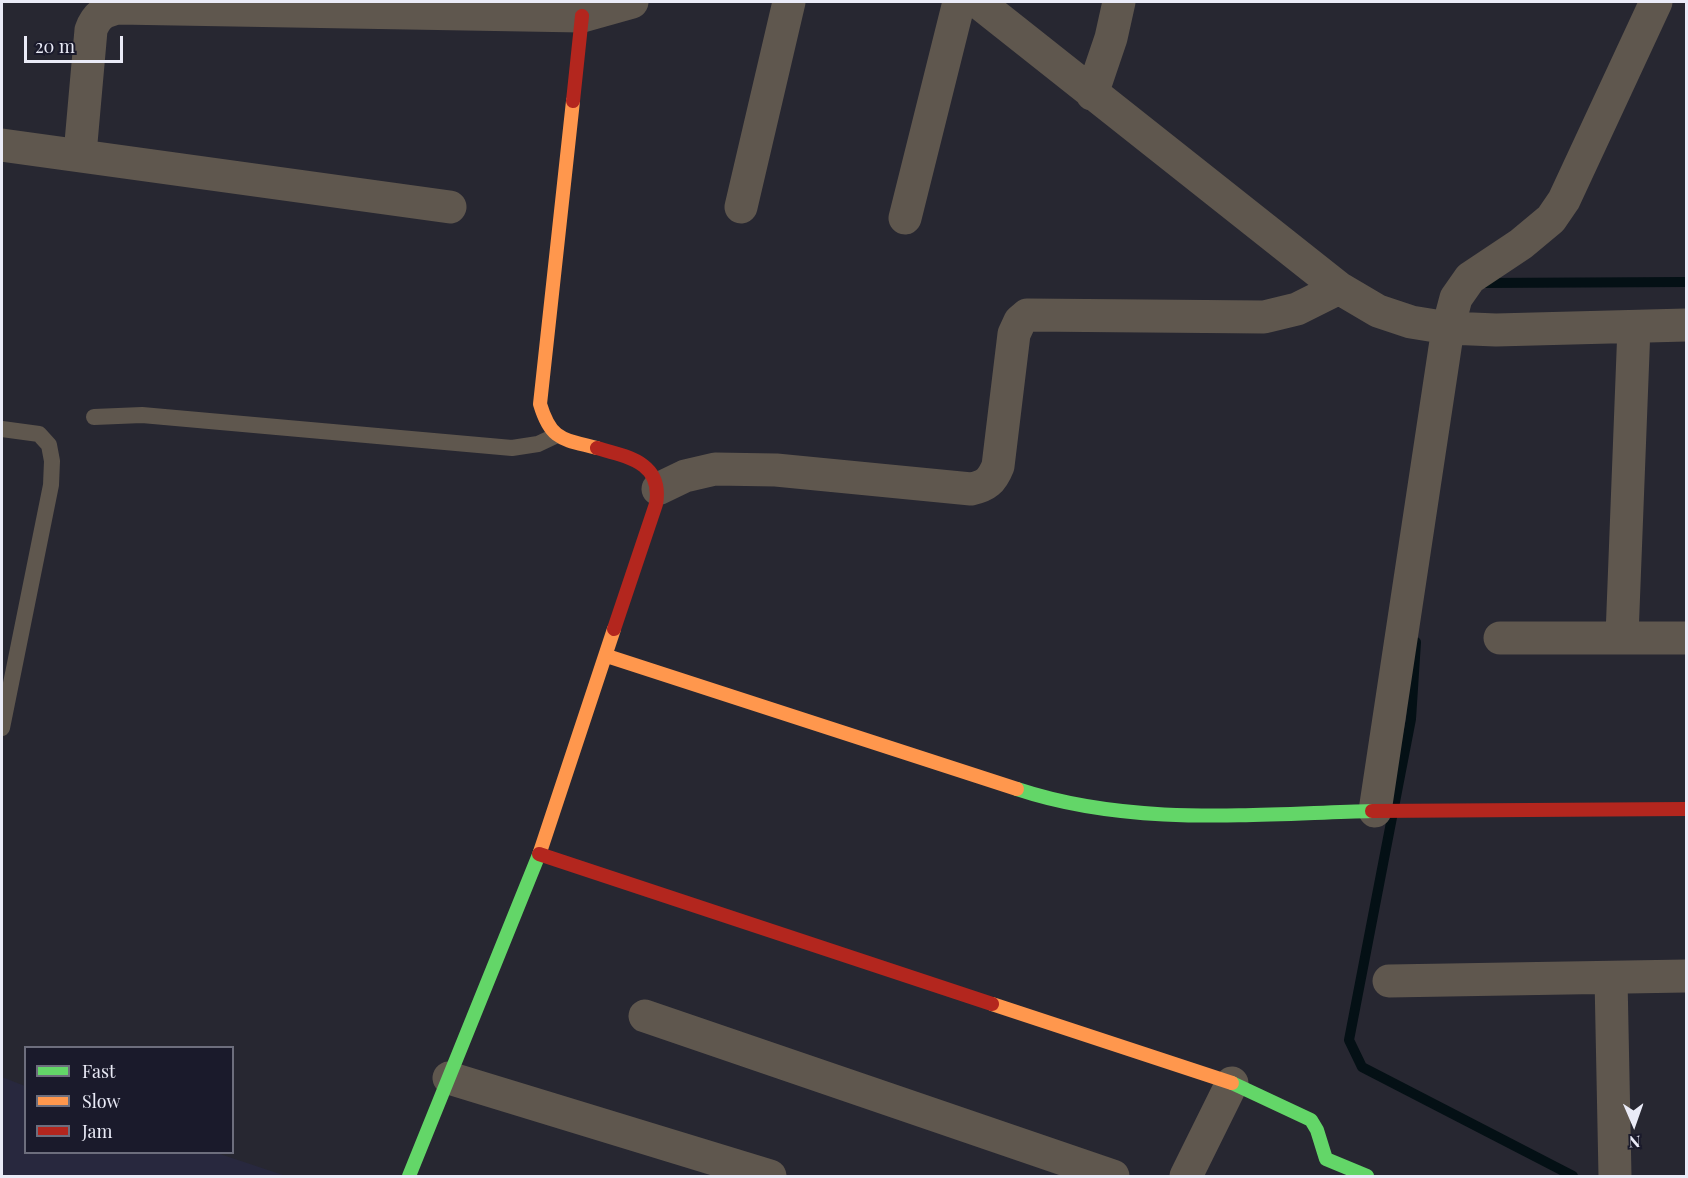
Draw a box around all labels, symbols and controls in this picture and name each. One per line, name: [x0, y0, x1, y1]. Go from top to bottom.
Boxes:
scale bar: [27, 24, 126, 62]
text: 20 m: [35, 34, 75, 58]
legend: [24, 1046, 234, 1154]
text: Fast: [82, 1059, 115, 1083]
text: Slow: [82, 1089, 120, 1113]
north arrow: [1604, 1094, 1664, 1154]
text: Jam: [82, 1119, 112, 1143]
text: N: [1629, 1132, 1641, 1153]

